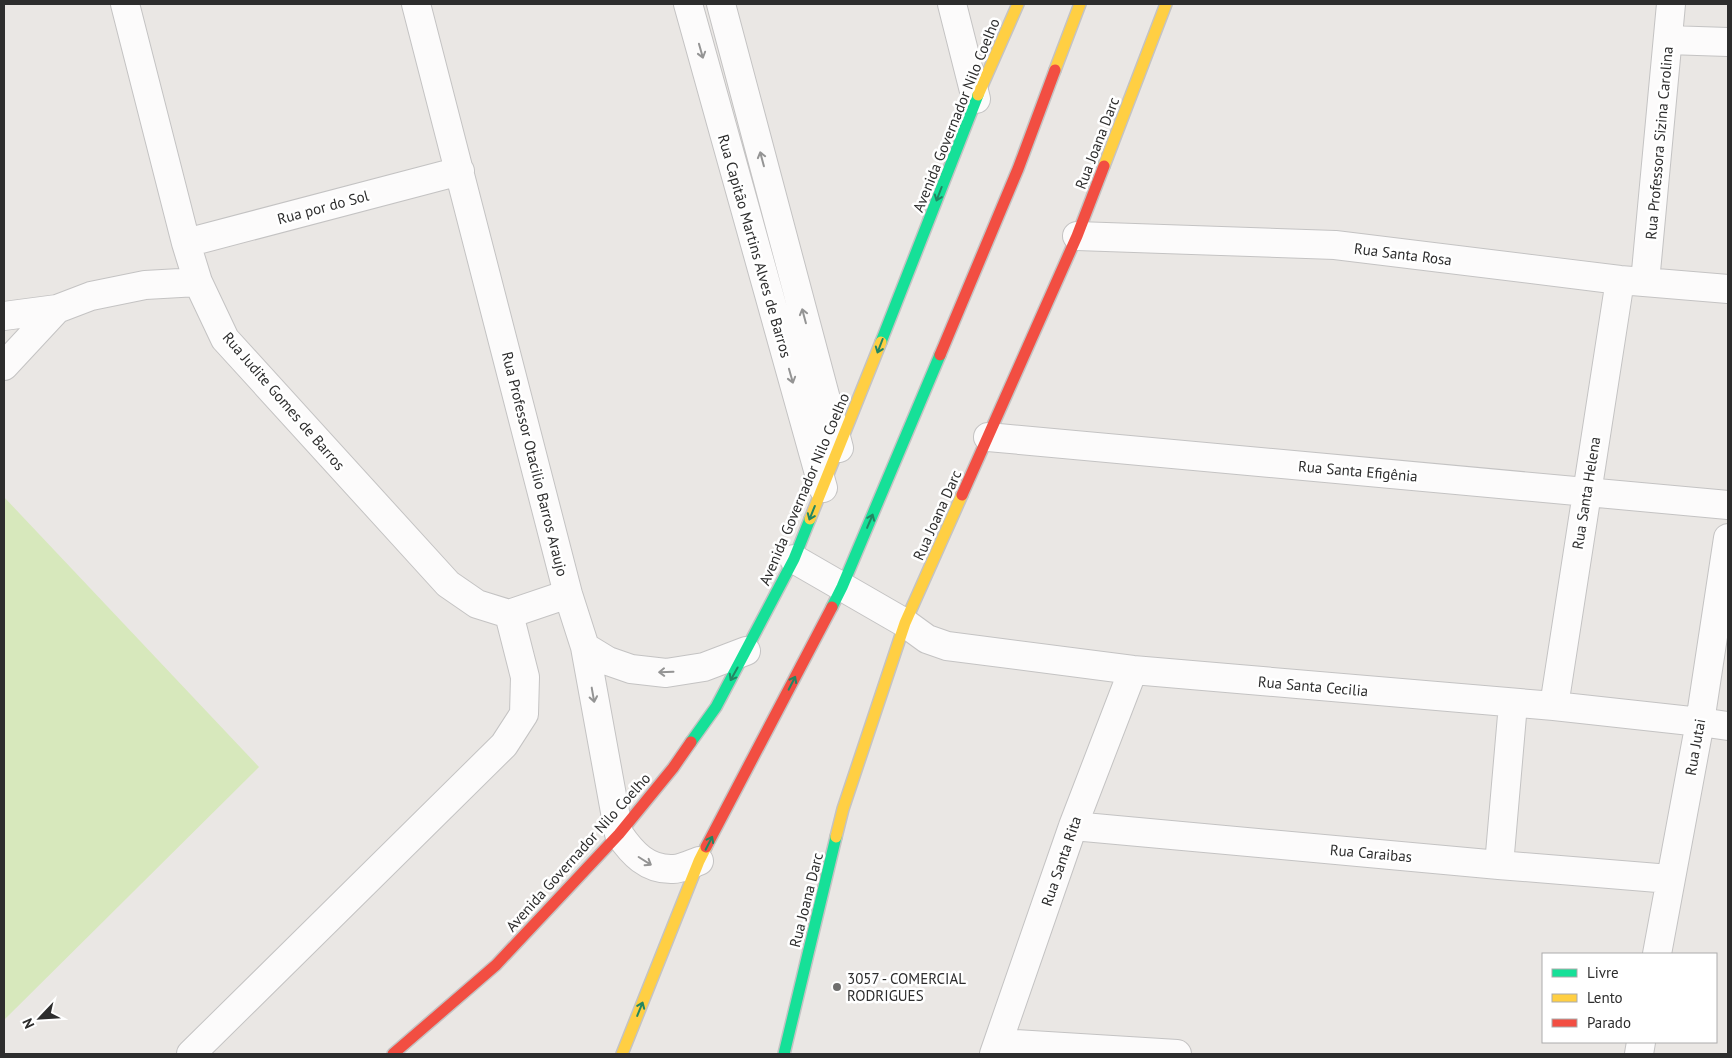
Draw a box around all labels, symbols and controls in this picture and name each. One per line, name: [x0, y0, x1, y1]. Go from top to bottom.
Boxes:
street label: Avenida Governador Nilo Coelho: [908, 15, 1004, 215]
one-way arrow: [697, 42, 706, 58]
street label: Rua Professora Sizina Carolina: [1641, 46, 1677, 240]
street label: Rua Joana Darc: [1071, 94, 1123, 192]
street label: Rua Capitão Martins Alves de Barros: [714, 132, 796, 360]
one-way arrow: [757, 152, 767, 168]
street label: Rua por do Sol: [275, 185, 371, 228]
one-way arrow: [934, 186, 943, 201]
street label: Rua Santa Rosa: [1353, 239, 1453, 269]
one-way arrow: [799, 309, 808, 325]
street label: Rua Judite Gomes de Barros: [219, 328, 349, 474]
one-way arrow: [874, 338, 883, 353]
street label: Rua Professor Otacilio Barros Araujo: [498, 350, 572, 578]
one-way arrow: [787, 367, 797, 383]
street label: Avenida Governador Nilo Coelho: [755, 390, 853, 588]
street label: Rua Santa Helena: [1568, 435, 1604, 551]
street label: Rua Santa Efigênia: [1297, 456, 1419, 486]
street label: Rua Joana Darc: [909, 467, 965, 563]
one-way arrow: [807, 505, 816, 520]
one-way arrow: [865, 514, 875, 529]
one-way arrow: [658, 667, 674, 676]
one-way arrow: [728, 667, 738, 681]
street label: Rua Santa Cecilia: [1257, 672, 1369, 700]
one-way arrow: [788, 676, 797, 691]
one-way arrow: [589, 686, 599, 702]
street label: Rua Jutai: [1681, 717, 1709, 777]
street label: Avenida Governador Nilo Coelho: [502, 769, 654, 935]
street label: Rua Santa Rita: [1037, 814, 1085, 908]
one-way arrow: [704, 835, 714, 850]
street label: Rua Caraibas: [1329, 840, 1413, 866]
street label: Rua Joana Darc: [785, 850, 827, 949]
one-way arrow: [638, 856, 652, 867]
legend: [1542, 953, 1717, 1043]
text: Livre: [1587, 963, 1619, 982]
place label: 3057 - COMERCIAL RODRIGUES: [847, 969, 966, 1005]
marker: 3057 - COMERCIAL RODRIGUES: [831, 981, 843, 993]
text: Lento: [1587, 988, 1623, 1007]
north arrow: [15, 993, 65, 1043]
one-way arrow: [636, 1002, 645, 1017]
text: Parado: [1587, 1013, 1631, 1032]
text: N: [18, 1016, 38, 1031]

